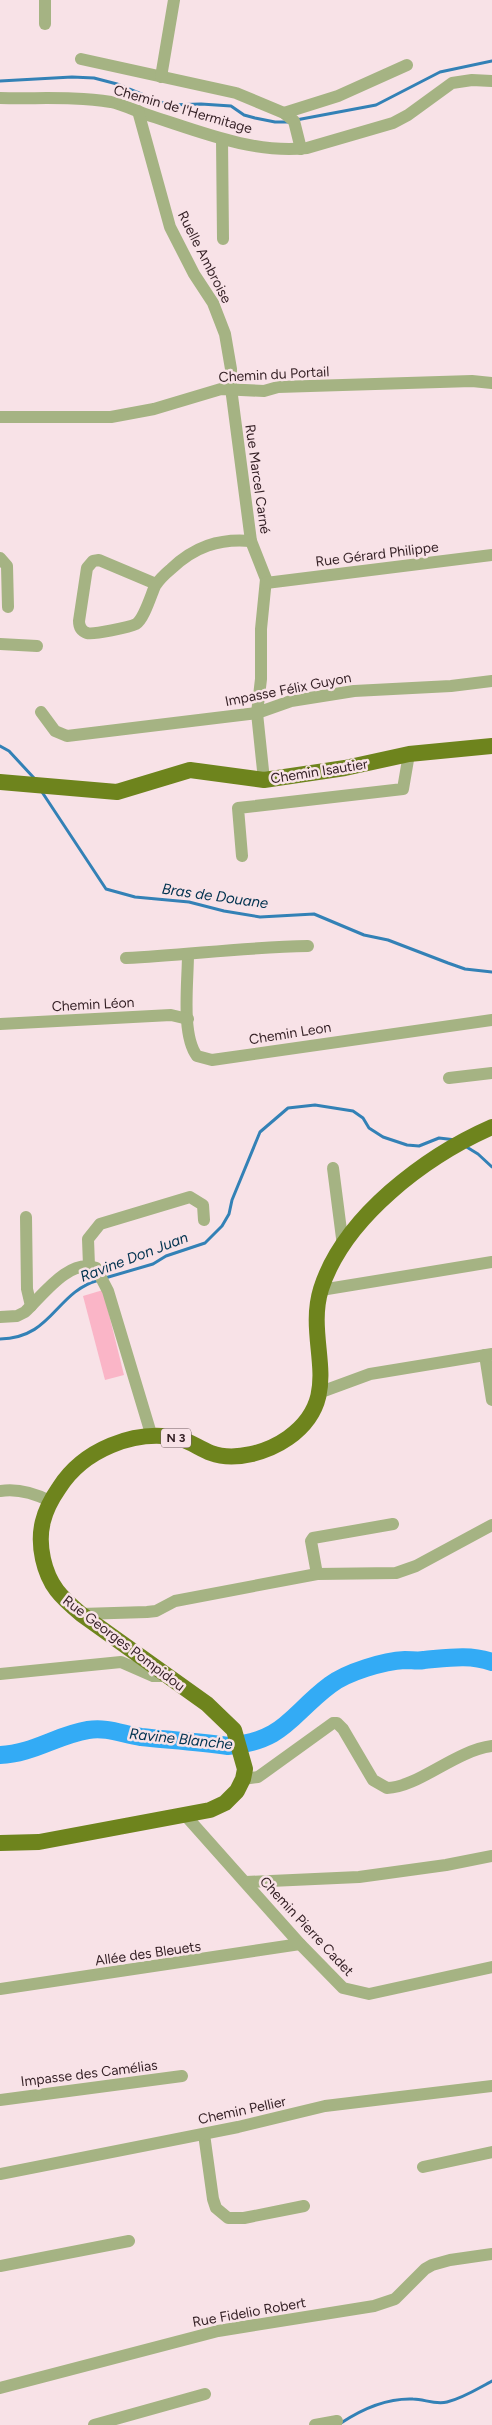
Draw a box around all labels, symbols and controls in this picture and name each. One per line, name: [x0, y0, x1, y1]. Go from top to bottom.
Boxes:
street label: Chemin de l'Hermitage: [112, 82, 255, 138]
street label: Ruelle Ambroise: [174, 208, 235, 307]
street label: Chemin du Portail: [218, 363, 330, 386]
street label: Rue Marcel Carné: [241, 423, 274, 535]
street label: Rue Gérard Philippe: [315, 538, 440, 570]
street label: Impasse Félix Guyon: [223, 669, 353, 710]
street label: Chemin Isautier: [269, 755, 369, 788]
water label: Bras de Douane: [161, 880, 269, 912]
street label: Chemin Léon: [51, 994, 135, 1015]
street label: Chemin Leon: [248, 1019, 332, 1048]
water label: Ravine Don Juan: [77, 1228, 191, 1286]
road number: N 3: [161, 1429, 191, 1448]
street label: Rue Georges Pompidou: [59, 1592, 188, 1695]
water label: Ravine Blanche: [128, 1725, 234, 1753]
street label: Chemin Pierre Cadet: [256, 1873, 357, 1980]
street label: Allée des Bleuets: [94, 1938, 202, 1969]
street label: Impasse des Camélias: [20, 2057, 159, 2090]
street label: Chemin Pellier: [197, 2093, 288, 2128]
street label: Rue Fidelio Robert: [191, 2294, 307, 2331]

